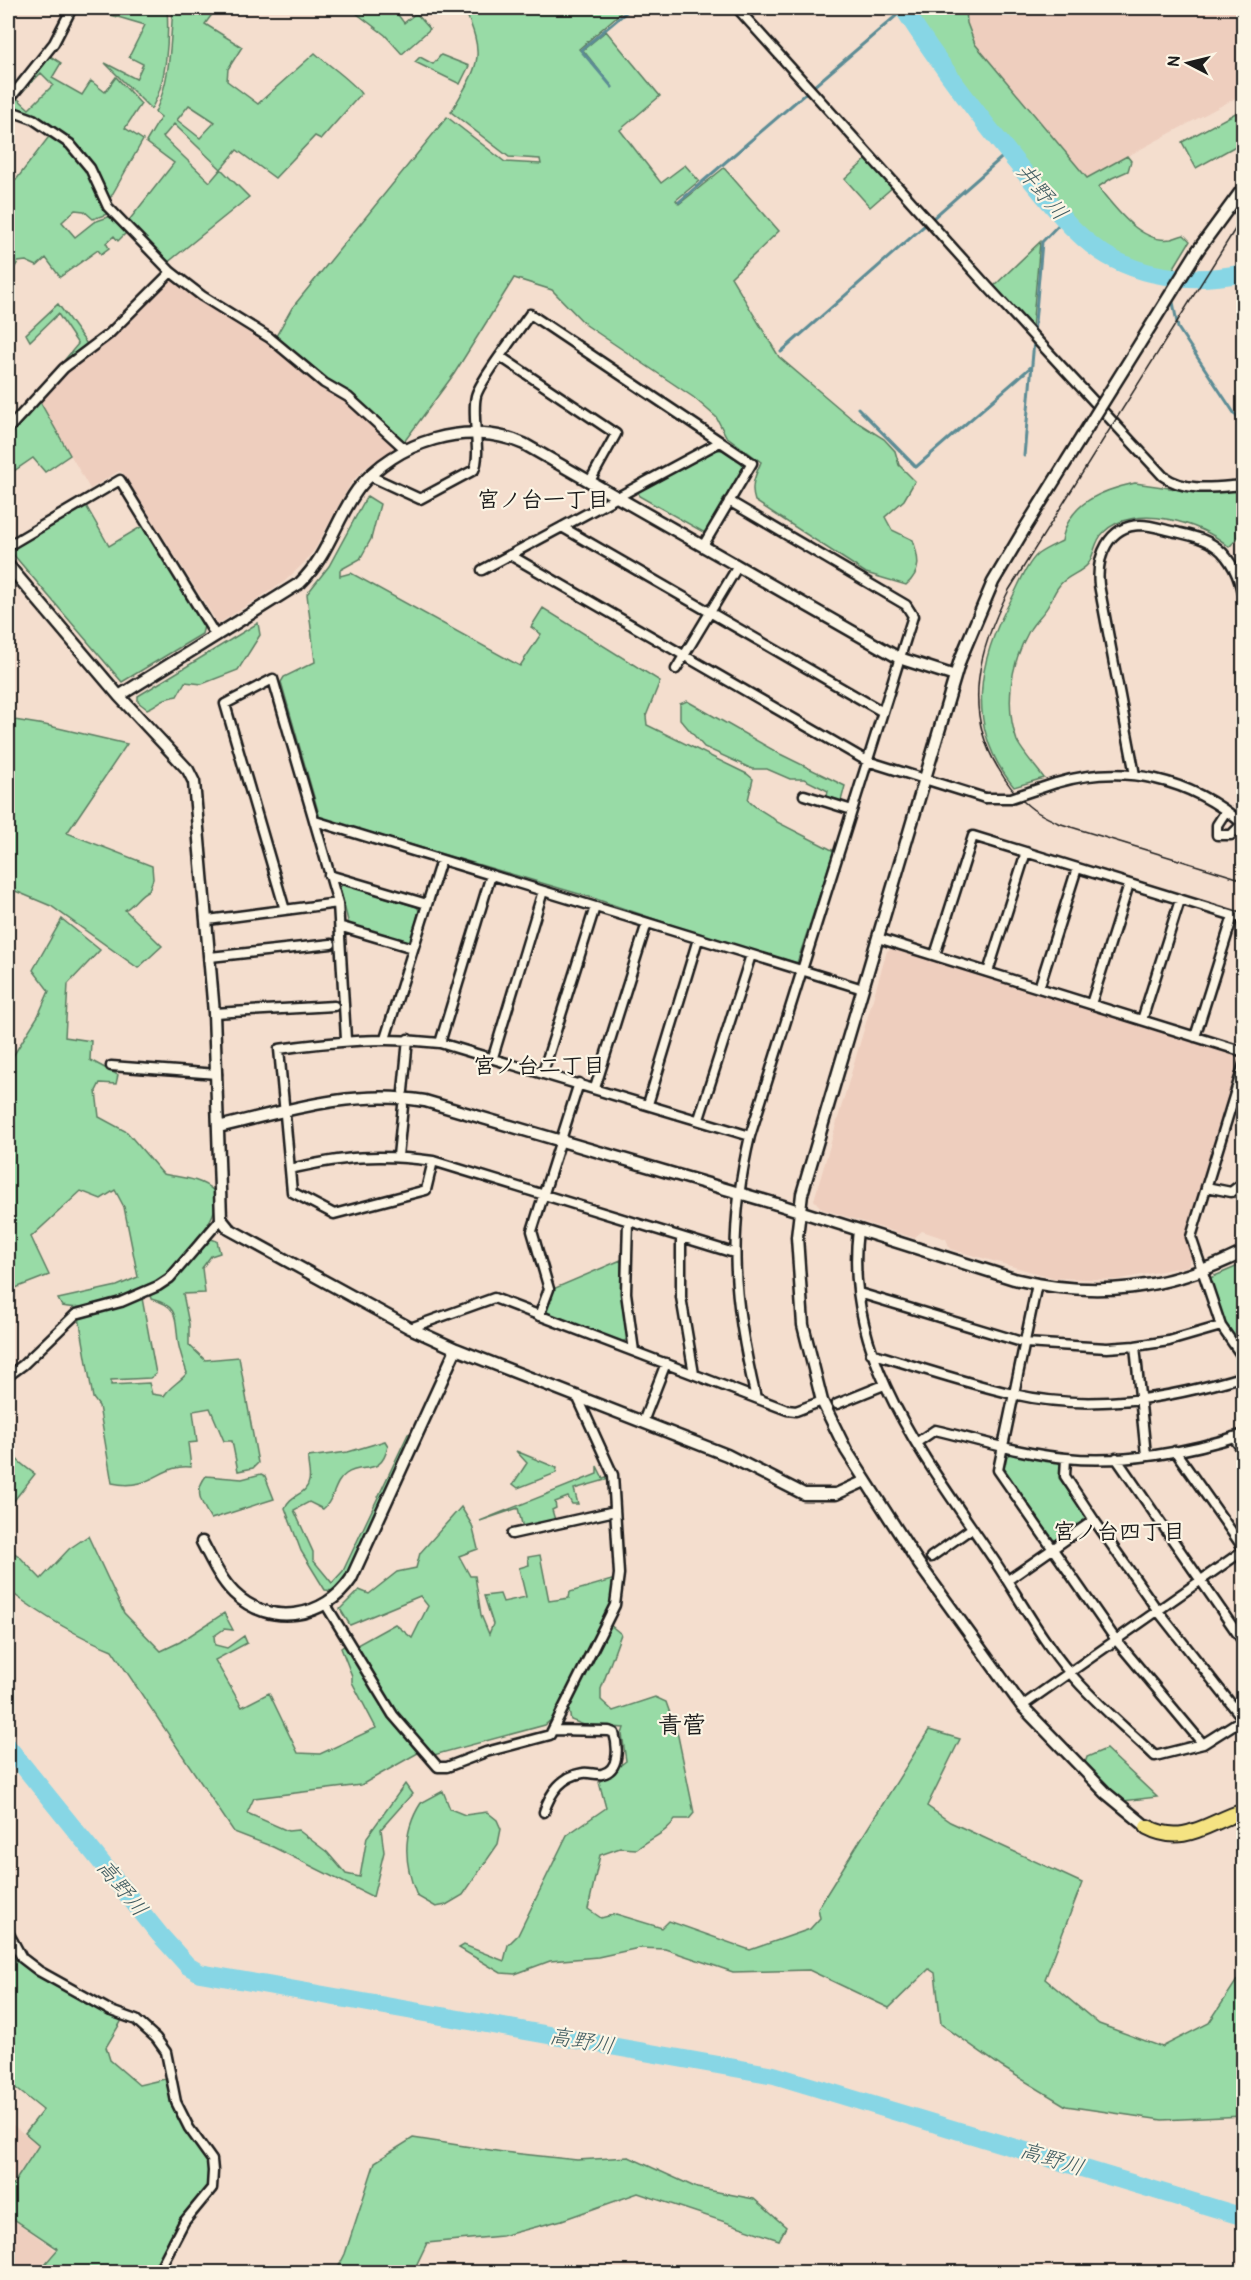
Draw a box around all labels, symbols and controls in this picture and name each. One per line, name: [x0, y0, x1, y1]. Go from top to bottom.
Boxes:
north arrow: [1158, 33, 1218, 93]
text: N: [1164, 55, 1185, 68]
water label: 井野川: [1010, 158, 1074, 226]
district label: 宮ノ台一丁目: [477, 486, 609, 514]
district label: 宮ノ台二丁目: [473, 1052, 605, 1080]
district label: 宮ノ台四丁目: [1053, 1518, 1185, 1546]
district label: 青菅: [658, 1711, 706, 1740]
water label: 高野川: [90, 1854, 154, 1922]
water label: 高野川: [547, 2021, 617, 2061]
water label: 高野川: [1016, 2136, 1088, 2182]

